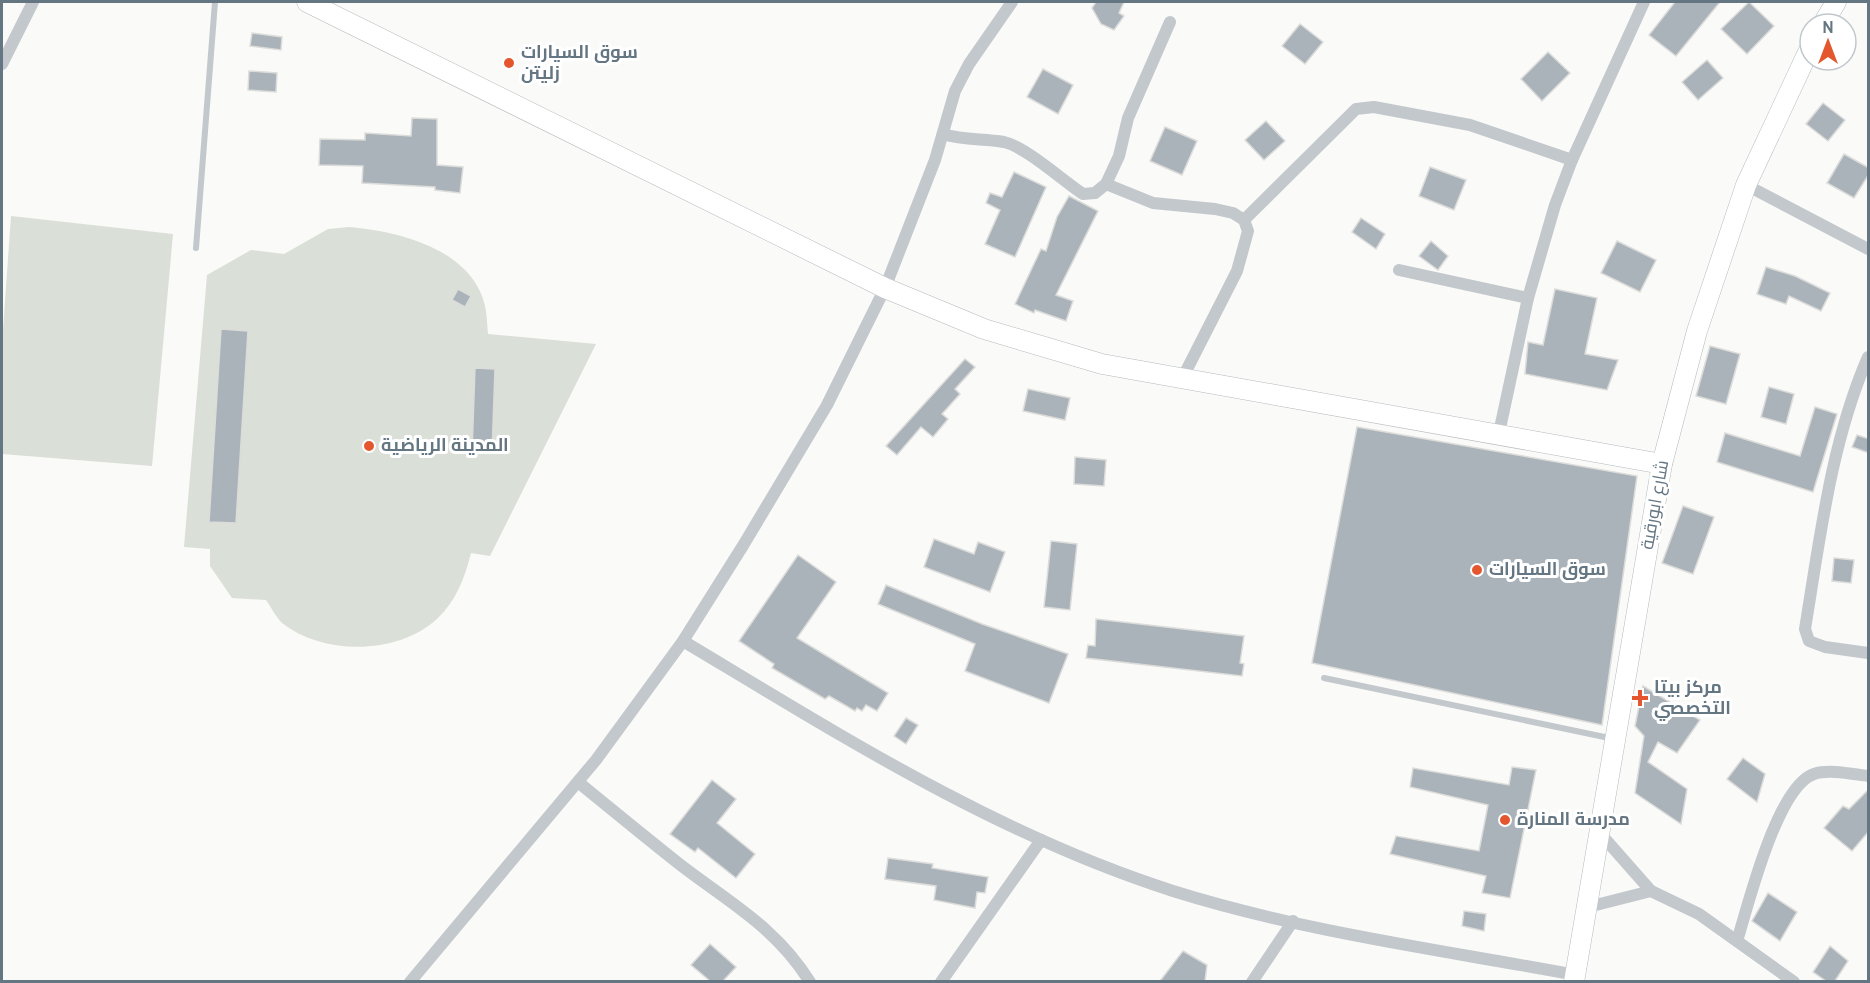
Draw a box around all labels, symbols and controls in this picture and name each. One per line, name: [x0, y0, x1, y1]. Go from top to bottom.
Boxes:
north arrow: [1798, 12, 1858, 72]
text: N: [1822, 19, 1834, 39]
place label: سوق السيارات زليتن: [521, 42, 638, 86]
marker: سوق السيارات زليتن: [502, 56, 516, 70]
place label: المدينة الرياضية: [381, 435, 509, 458]
marker: المدينة الرياضية: [362, 439, 376, 453]
street label: شارع ابورقية: [1637, 458, 1675, 552]
place label: سوق السيارات: [1489, 559, 1606, 582]
marker: سوق السيارات: [1470, 563, 1484, 577]
place label: مركز بيتا التخصصي: [1654, 677, 1731, 722]
marker: مركز بيتا التخصصي: [1631, 689, 1649, 707]
place label: مدرسة المنارة: [1517, 809, 1630, 832]
marker: مدرسة المنارة: [1498, 813, 1512, 827]

